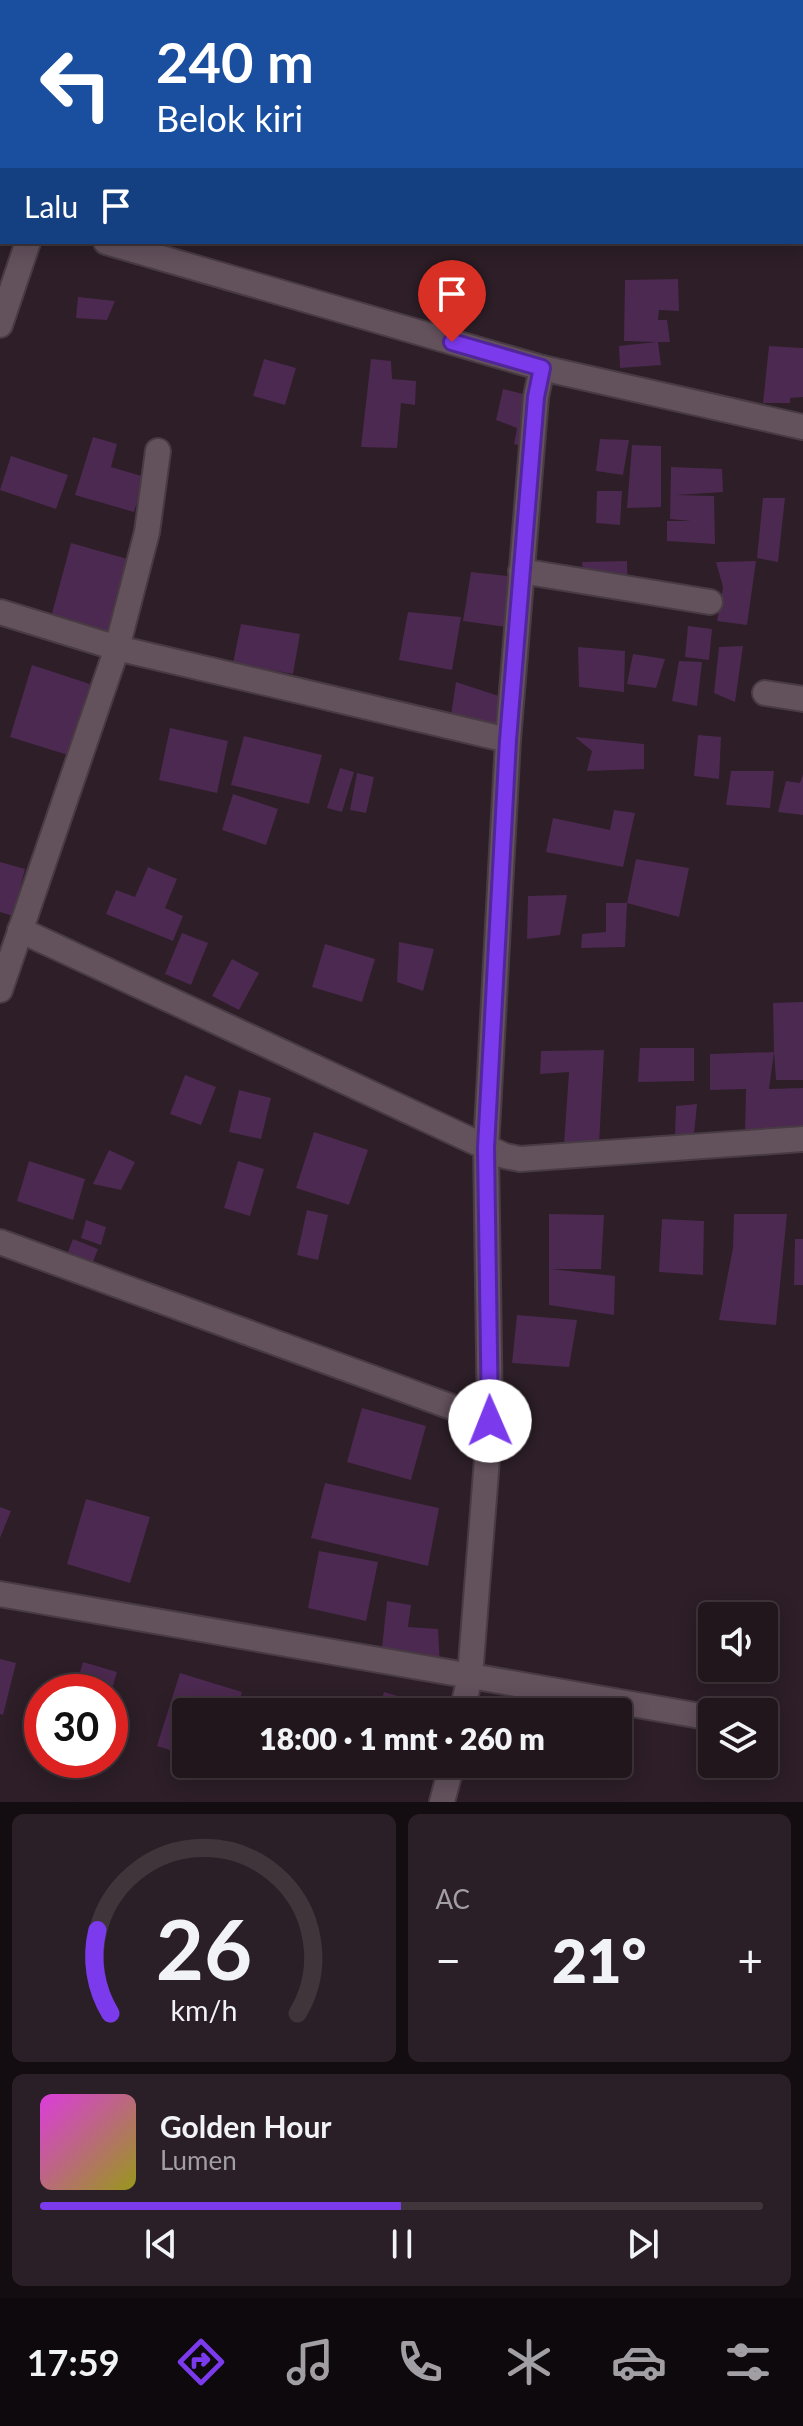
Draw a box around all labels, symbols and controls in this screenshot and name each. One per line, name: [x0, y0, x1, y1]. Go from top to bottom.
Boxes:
text: 240 m: [156, 28, 314, 95]
icon: left: [24, 32, 128, 136]
text: Belok kiri: [156, 96, 303, 140]
icon: arrive: [94, 184, 138, 228]
text: Lalu: [24, 188, 78, 224]
pin: [418, 260, 486, 342]
icon: arrive: [430, 272, 474, 316]
position arrow: [448, 1379, 532, 1463]
map controls: [698, 1602, 778, 1778]
button: sound: [698, 1602, 778, 1682]
speed limit sign: 30: [24, 1674, 128, 1778]
button: layers: [698, 1698, 778, 1778]
text: 18:00 · 1 mnt · 260 m: [259, 1720, 545, 1756]
text: AC: [436, 1883, 470, 1915]
text: 26: [156, 1898, 252, 1998]
text: 21°: [552, 1924, 647, 1996]
text: −: [436, 1934, 461, 1986]
text: +: [737, 1934, 763, 1986]
text: km/h: [170, 1993, 237, 2027]
text: Golden Hour: [160, 2108, 332, 2144]
text: Lumen: [160, 2144, 237, 2176]
icon: previous: [139, 2222, 183, 2266]
icon: pause: [380, 2222, 424, 2266]
icon: next: [621, 2222, 665, 2266]
icon: directions: [173, 2334, 229, 2390]
icon: music: [282, 2334, 338, 2390]
icon: phone: [392, 2334, 448, 2390]
icon: climate: [501, 2334, 557, 2390]
icon: car: [611, 2334, 667, 2390]
icon: filters: [720, 2334, 776, 2390]
text: 17:59: [27, 2340, 120, 2384]

